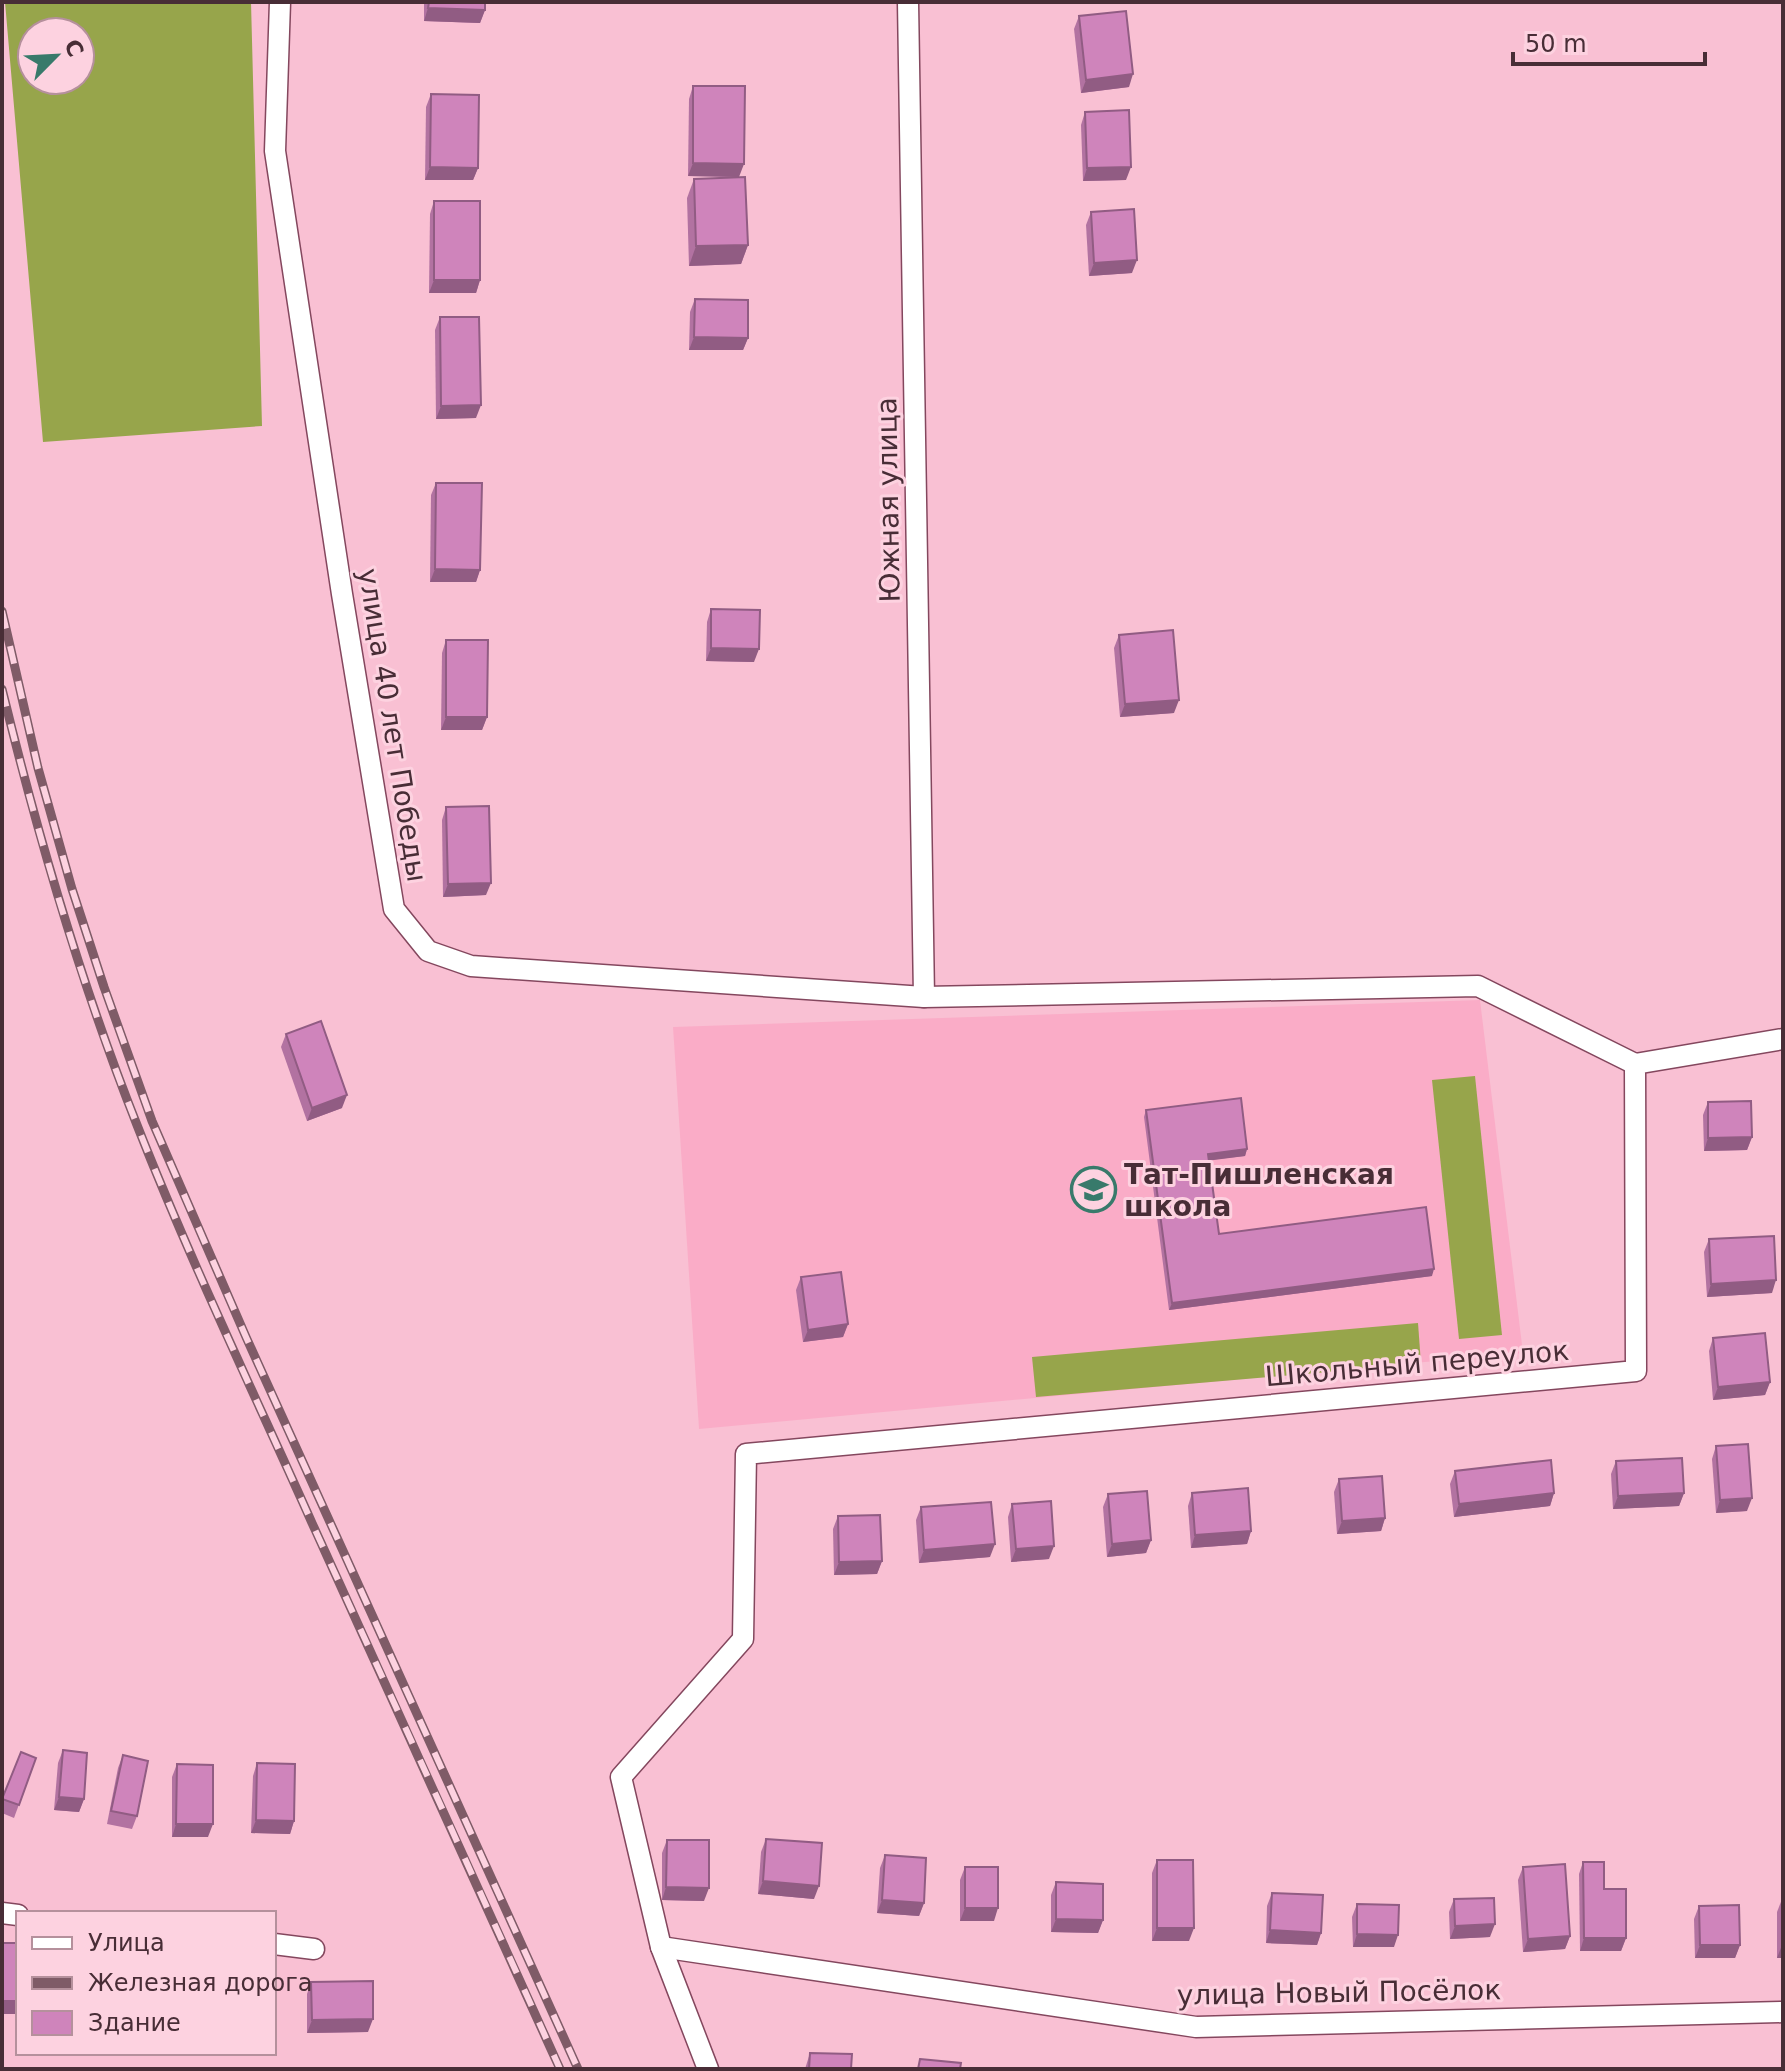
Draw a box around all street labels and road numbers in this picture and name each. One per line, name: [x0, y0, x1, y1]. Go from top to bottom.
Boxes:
street label: Южная улица: [870, 397, 907, 603]
street label: улица 40 лет Победы: [351, 566, 434, 884]
street label: Школьный переулок: [1264, 1334, 1570, 1393]
street label: улица Новый Посёлок: [1177, 1973, 1501, 2012]

